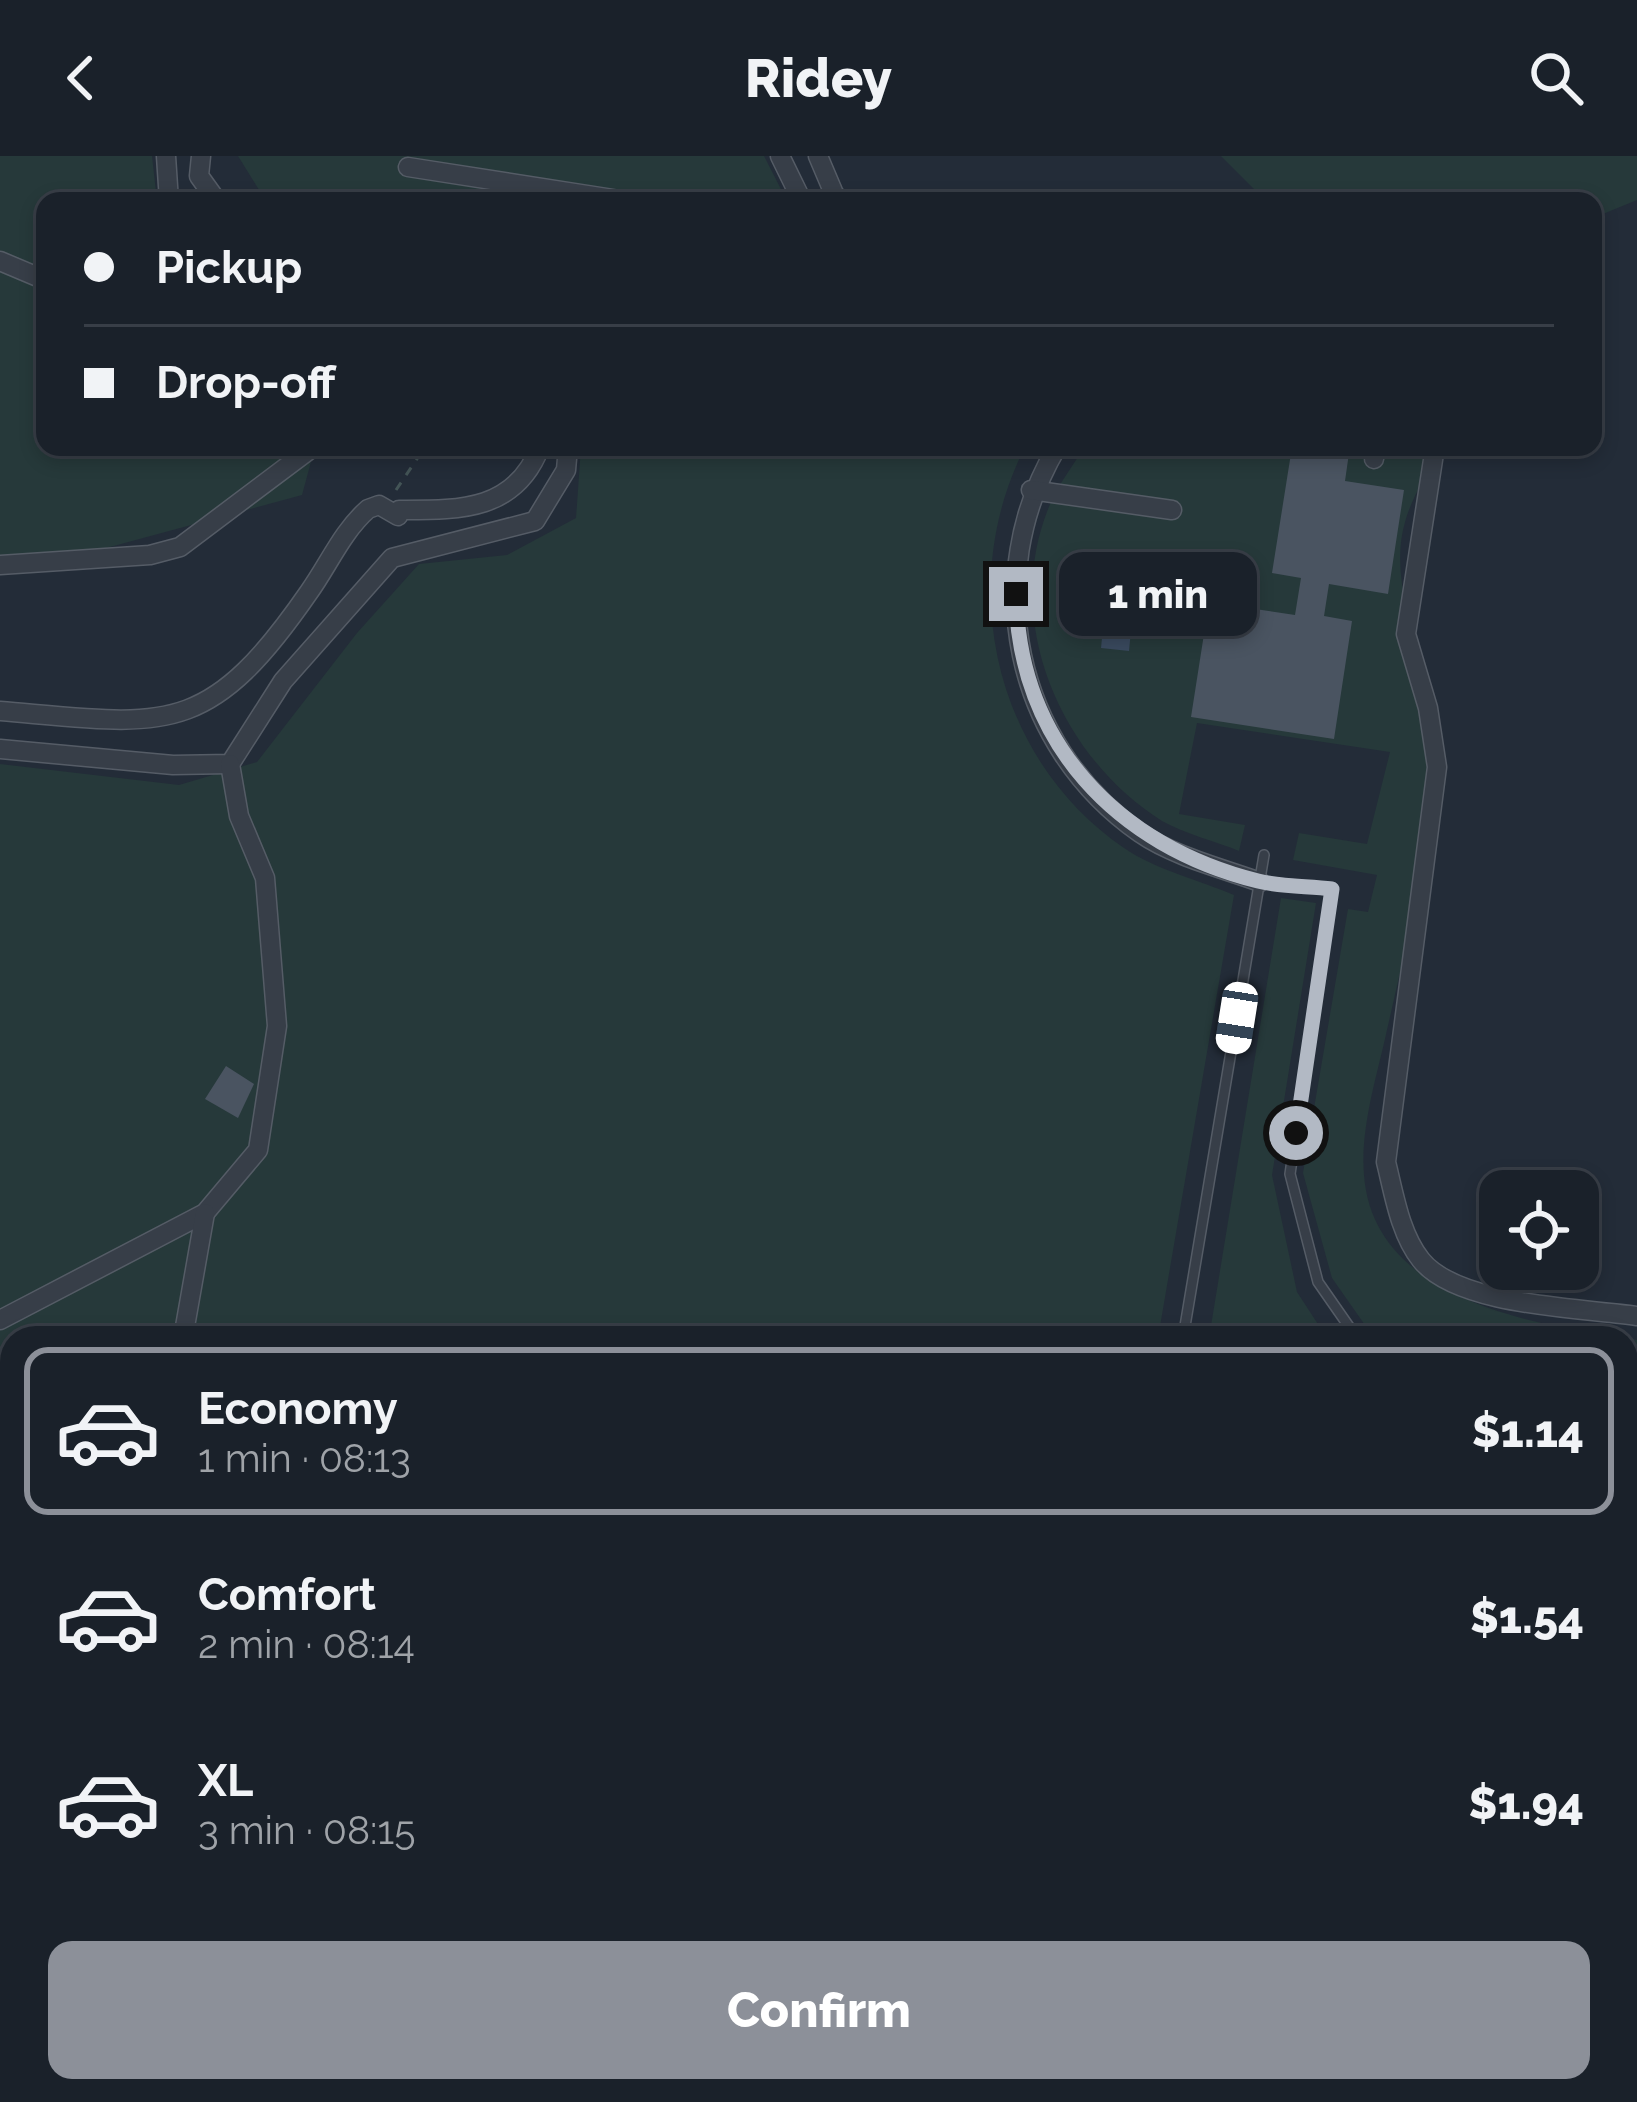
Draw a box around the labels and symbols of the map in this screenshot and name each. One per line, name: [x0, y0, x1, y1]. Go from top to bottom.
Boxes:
callout: 1 min: [1058, 552, 1256, 636]
route end: [989, 567, 1043, 621]
car: [1214, 980, 1260, 1056]
route start: [1269, 1106, 1323, 1160]

